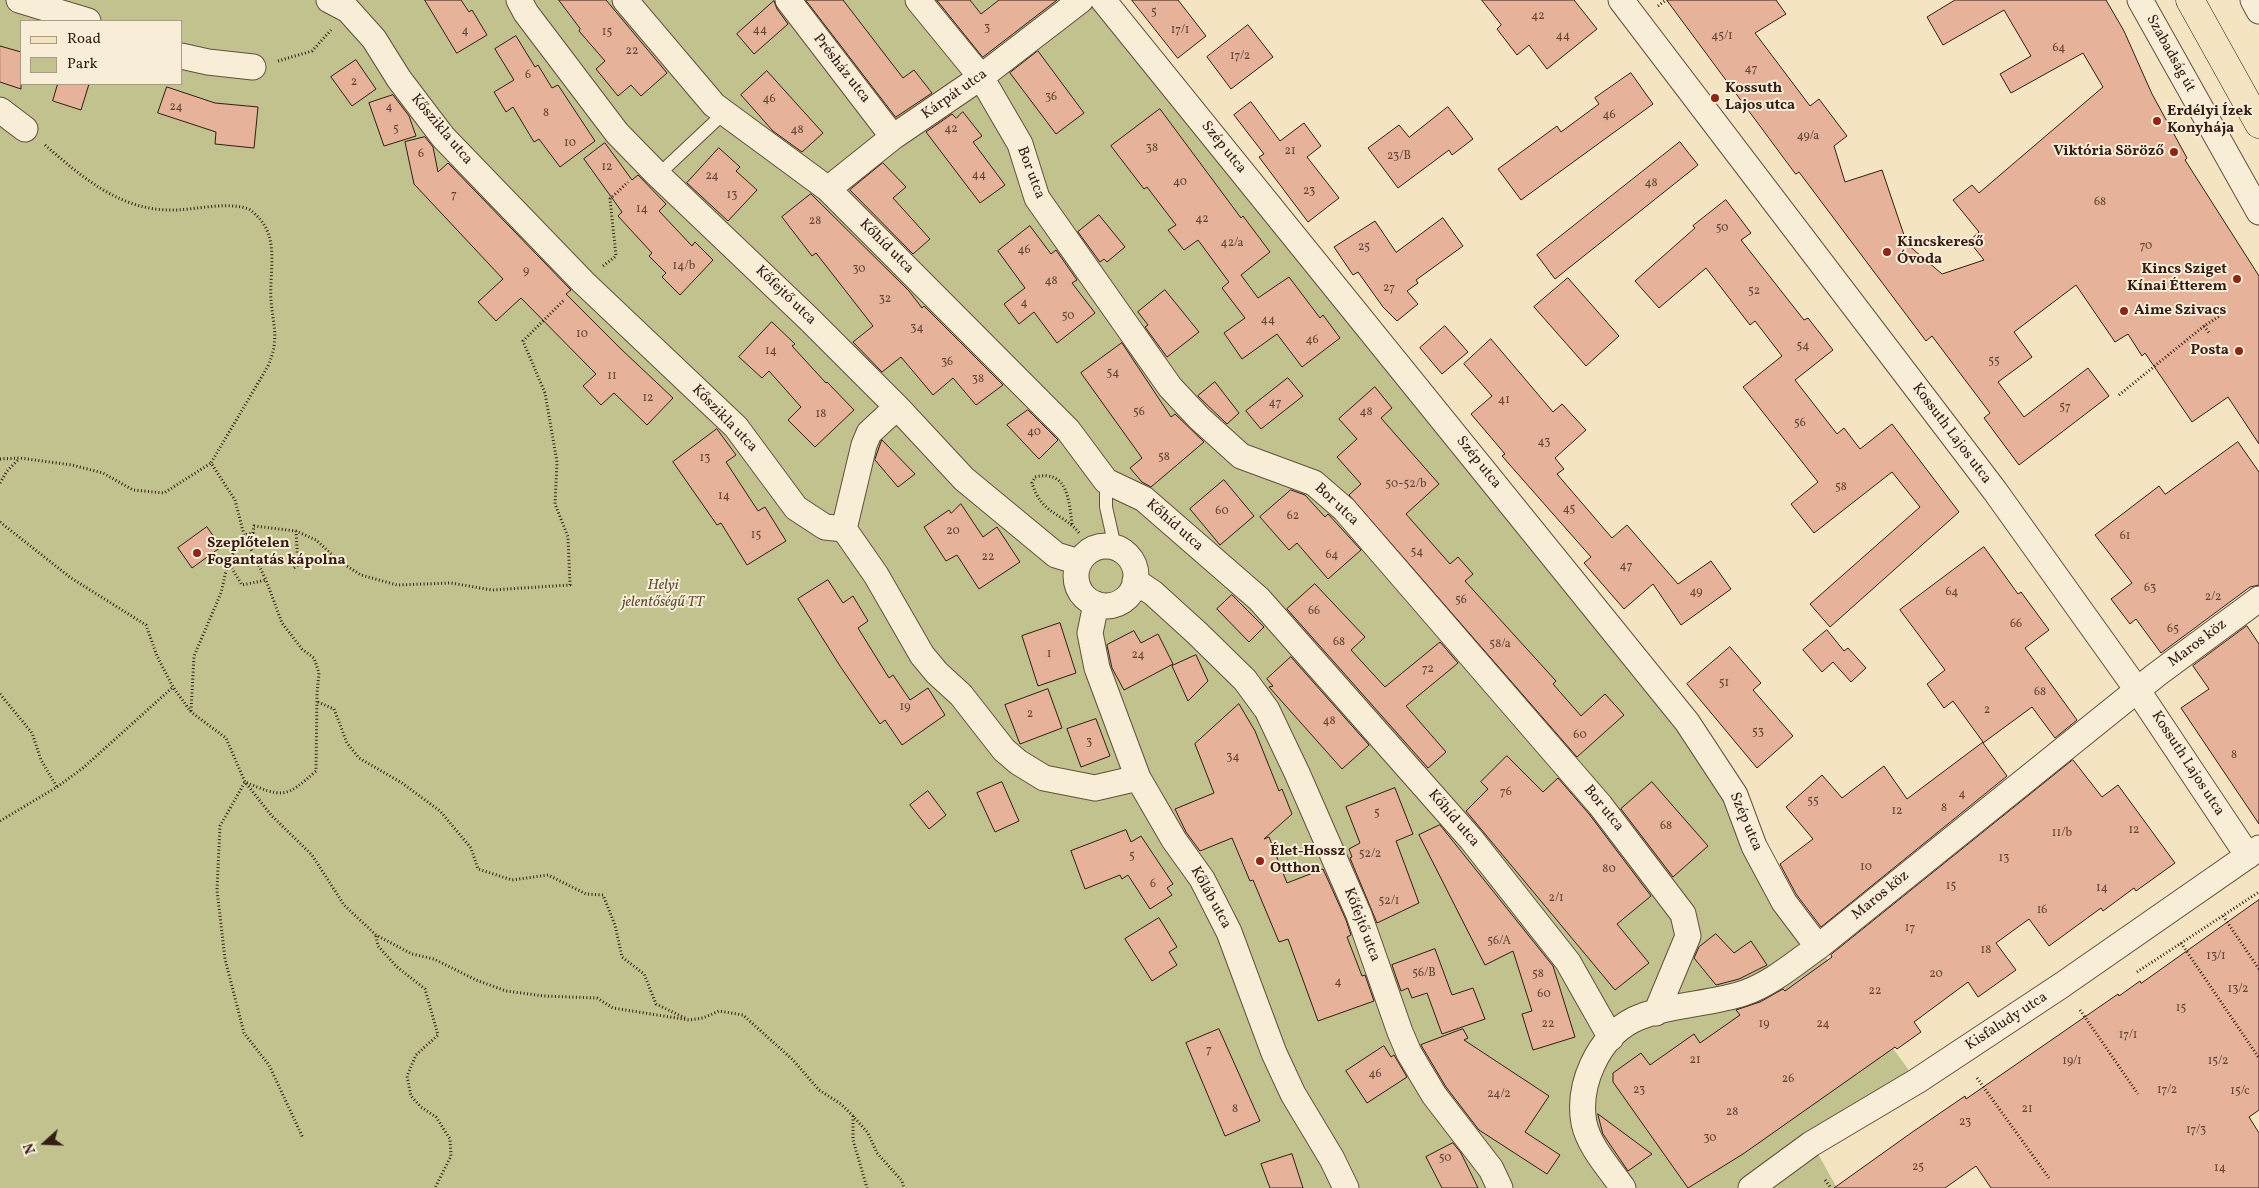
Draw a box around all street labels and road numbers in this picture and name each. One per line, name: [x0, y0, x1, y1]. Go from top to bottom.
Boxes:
street label: Szabadság út: [2141, 12, 2199, 96]
street label: Présház utca: [808, 31, 874, 107]
street label: Kárpát utca: [919, 66, 991, 124]
street label: Kőszikla utca: [406, 91, 476, 169]
street label: Szép utca: [1196, 118, 1250, 178]
street label: Bor utca: [1012, 144, 1048, 202]
street label: Kőhíd utca: [855, 216, 917, 278]
street label: Kőfejtő utca: [751, 262, 819, 330]
street label: Kossuth Lajos utca: [1907, 380, 1995, 488]
street label: Kőszikla utca: [687, 381, 761, 457]
street label: Szép utca: [1451, 433, 1505, 493]
street label: Bor utca: [1310, 480, 1362, 530]
street label: Kőhíd utca: [1142, 496, 1206, 556]
street label: Maros köz: [2165, 616, 2231, 672]
street label: Kossuth Lajos utca: [2146, 708, 2228, 820]
street label: Bor utca: [1579, 782, 1627, 836]
street label: Kőhíd utca: [1423, 787, 1483, 851]
street label: Szép utca: [1725, 790, 1765, 854]
street label: Kőláb utca: [1186, 864, 1234, 932]
street label: Maros köz: [1849, 867, 1913, 925]
street label: Kőfejtő utca: [1339, 885, 1383, 965]
street label: Kisfaludy utca: [1963, 989, 2051, 1055]

